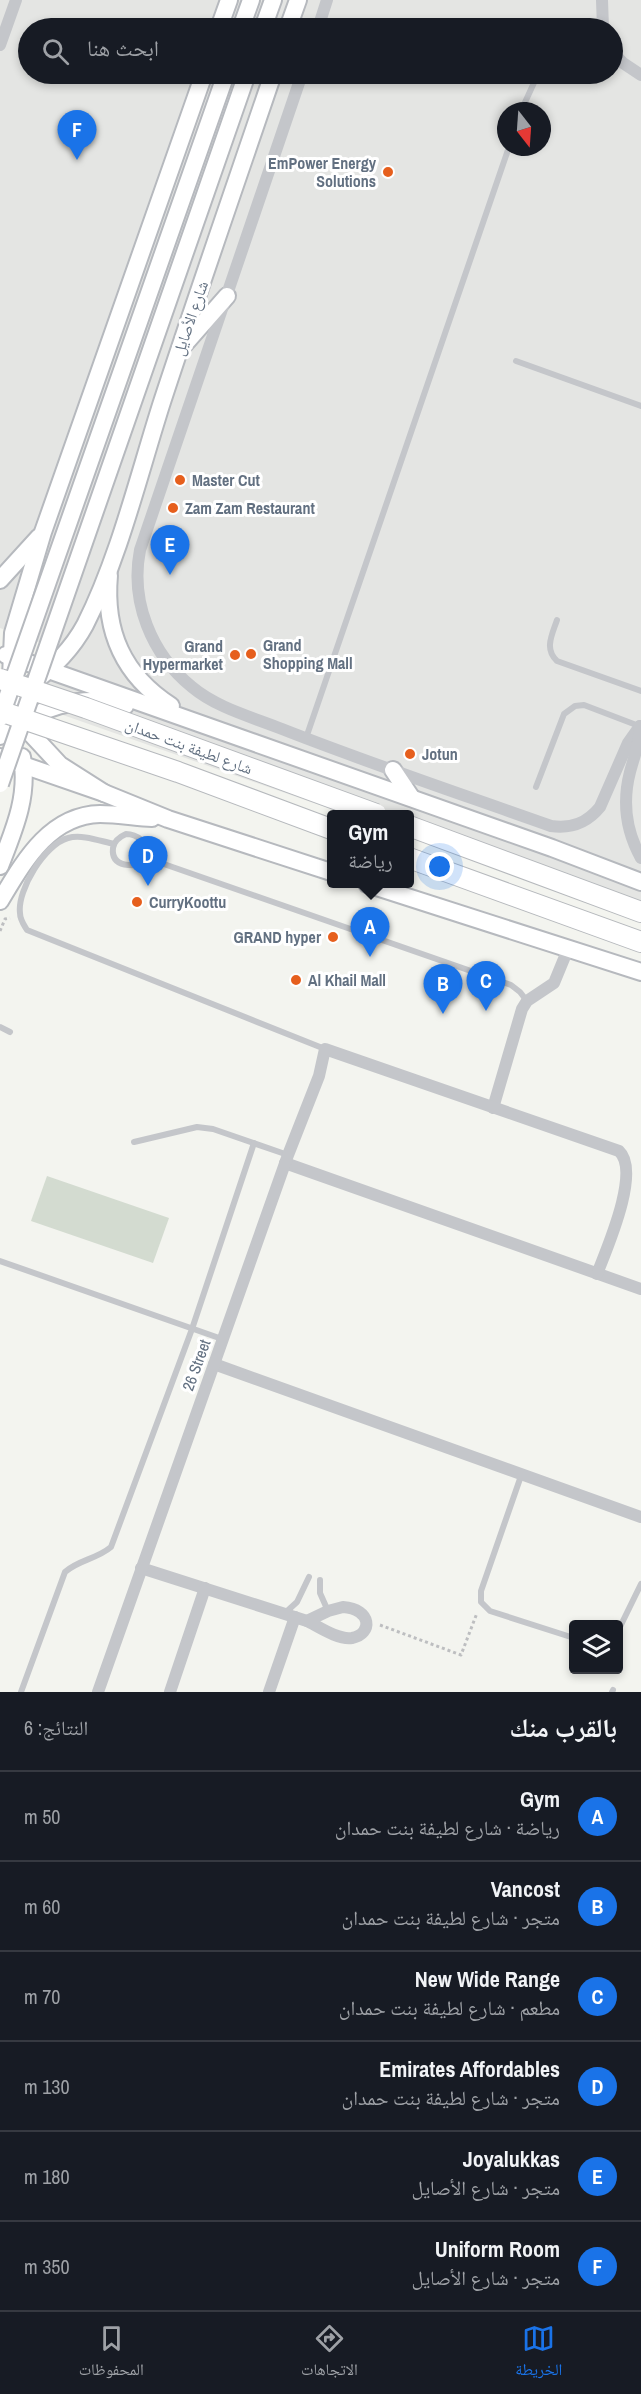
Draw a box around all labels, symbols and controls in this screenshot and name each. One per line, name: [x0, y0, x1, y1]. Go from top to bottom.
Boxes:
search box: [18, 18, 623, 84]
text: ابحث هنا: [87, 33, 159, 63]
icon: search: [39, 35, 72, 68]
north arrow: [497, 102, 551, 156]
pin: F: [58, 110, 97, 160]
place label: EmPower Energy Solutions: [268, 152, 377, 192]
marker: EmPower Energy Solutions: [381, 165, 395, 179]
street label: شارع الأصايل: [167, 278, 213, 358]
place label: Master Cut: [192, 469, 260, 491]
marker: Master Cut: [173, 473, 187, 487]
place label: Zam Zam Restaurant: [185, 497, 315, 519]
marker: Zam Zam Restaurant: [166, 501, 180, 515]
pin: E: [150, 526, 190, 575]
place label: Grand Shopping Mall: [263, 634, 353, 674]
place label: Grand Hypermarket: [143, 635, 224, 675]
marker: Grand Shopping Mall: [244, 647, 258, 661]
marker: Grand Hypermarket: [228, 648, 242, 662]
street label: شارع لطيفة بنت حمدان: [122, 713, 256, 779]
place label: Jotun: [422, 743, 458, 765]
marker: Jotun: [403, 747, 417, 761]
popup: [327, 810, 414, 888]
text: Gym: [348, 817, 388, 847]
pin: D: [128, 836, 168, 886]
text: رياضة: [348, 847, 393, 874]
your location: [425, 852, 454, 881]
place label: CurryKoottu: [149, 891, 226, 913]
marker: CurryKoottu: [130, 895, 144, 909]
pin: A: [350, 908, 389, 957]
place label: GRAND hyper: [234, 926, 322, 948]
marker: GRAND hyper: [326, 930, 340, 944]
pin: C: [466, 962, 506, 1011]
pin: B: [424, 964, 462, 1014]
place label: Al Khail Mall: [308, 969, 386, 991]
marker: Al Khail Mall: [289, 973, 303, 987]
street label: 26 Street: [177, 1336, 216, 1394]
map controls: [569, 1620, 623, 1674]
button: layers: [569, 1620, 623, 1674]
text: بالقرب منك: [510, 1710, 617, 1745]
text: النتائج: 6: [24, 1714, 88, 1741]
text: Gym: [520, 1784, 560, 1814]
text: 50 m: [24, 1803, 60, 1830]
text: A: [592, 1803, 603, 1830]
text: رياضة · شارع لطيفة بنت حمدان: [335, 1814, 560, 1841]
text: Vancost: [491, 1874, 560, 1904]
text: 60 m: [24, 1893, 60, 1920]
text: B: [592, 1893, 603, 1920]
text: متجر · شارع لطيفة بنت حمدان: [341, 1904, 560, 1931]
text: New Wide Range: [415, 1964, 560, 1994]
text: 70 m: [24, 1983, 60, 2010]
text: C: [592, 1983, 603, 2010]
text: مطعم · شارع لطيفة بنت حمدان: [339, 1994, 560, 2021]
text: Emirates Affordables: [379, 2054, 560, 2084]
text: 130 m: [24, 2073, 70, 2100]
text: D: [592, 2073, 603, 2100]
text: متجر · شارع لطيفة بنت حمدان: [341, 2084, 560, 2111]
text: Joyalukkas: [463, 2144, 560, 2174]
text: 180 m: [24, 2163, 70, 2190]
text: E: [592, 2163, 603, 2190]
text: متجر · شارع الأصايل: [411, 2174, 560, 2201]
text: Uniform Room: [435, 2234, 560, 2264]
text: 350 m: [24, 2253, 70, 2280]
text: F: [592, 2253, 603, 2280]
text: متجر · شارع الأصايل: [411, 2264, 560, 2291]
tab: المحفوظات: [79, 2322, 144, 2385]
tab: الاتجاهات: [301, 2322, 358, 2385]
tab: الخريطة: [515, 2322, 562, 2385]

